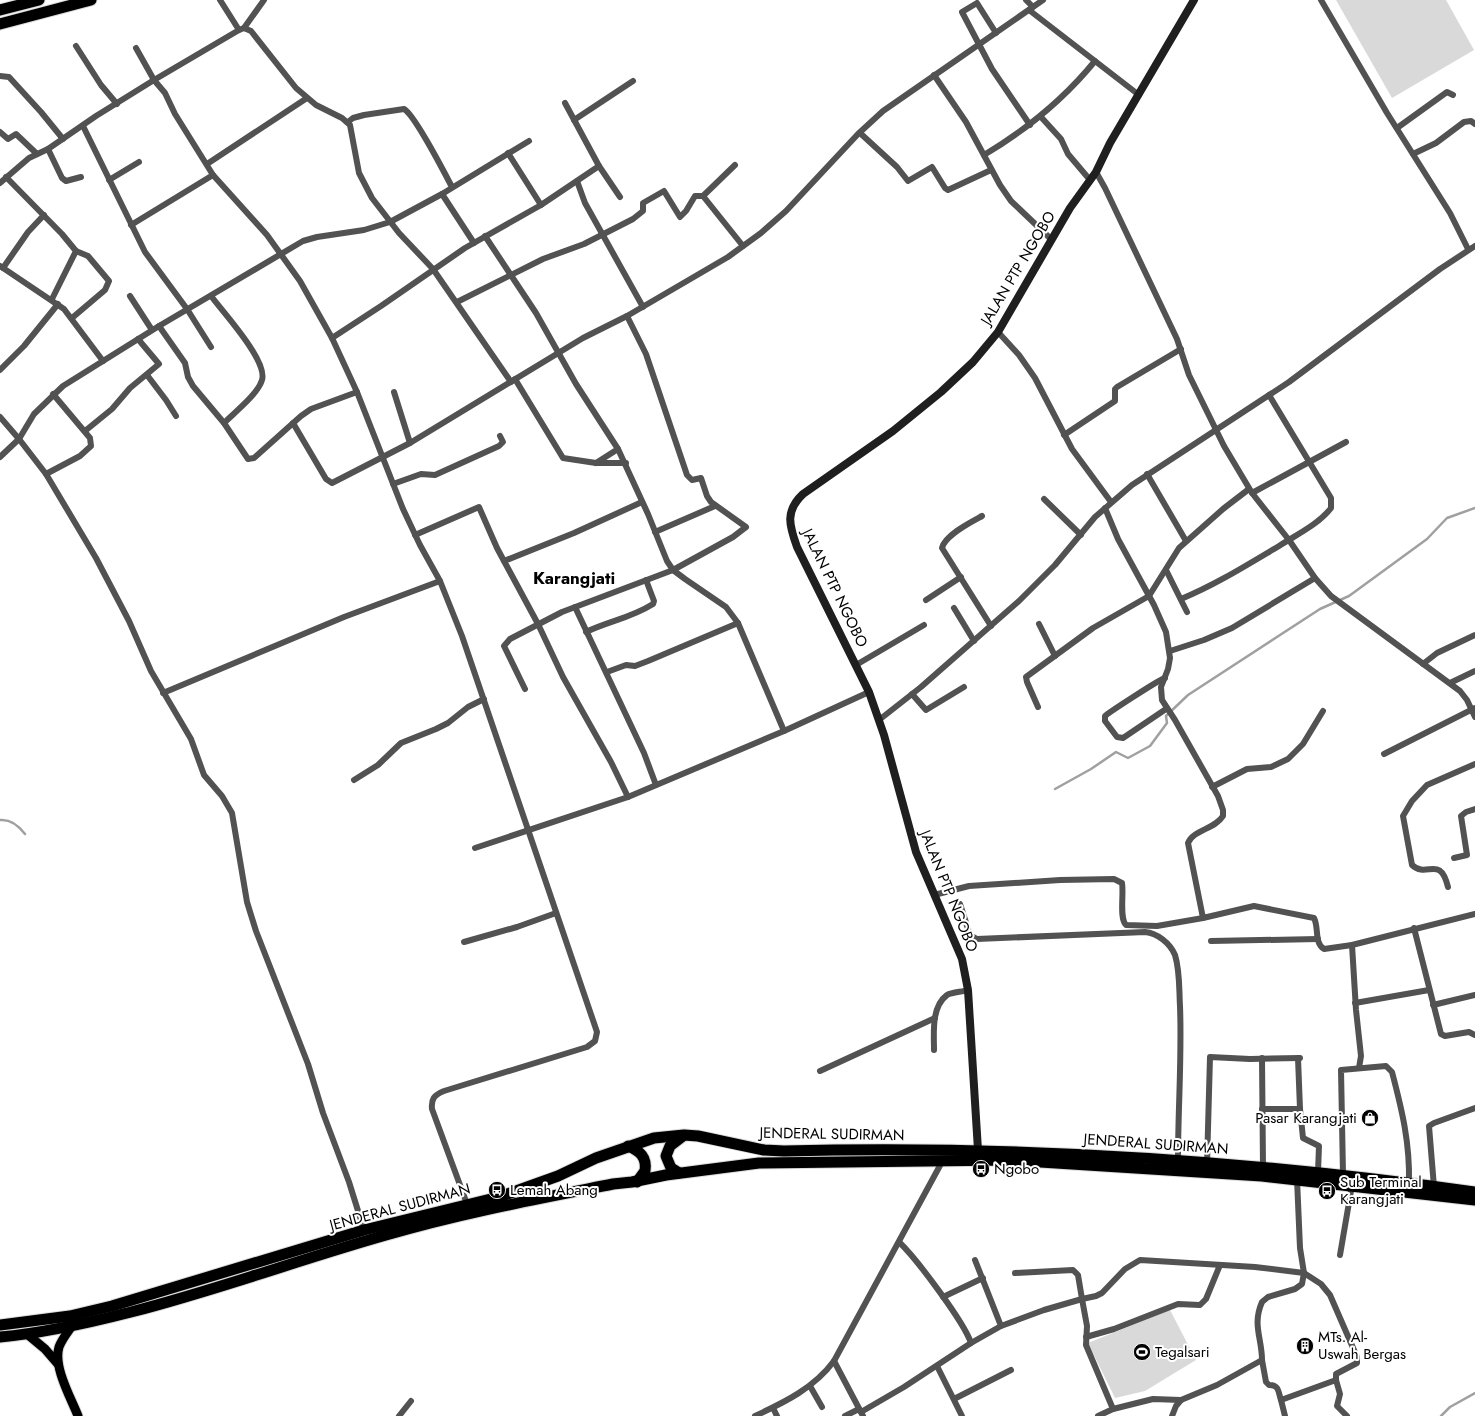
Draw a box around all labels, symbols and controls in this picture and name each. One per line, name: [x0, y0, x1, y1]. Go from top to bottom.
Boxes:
street label: JALAN PTP NGOBO: [974, 207, 1061, 331]
street label: JALAN PTP NGOBO: [796, 523, 873, 651]
district label: Karangjati: [533, 566, 615, 590]
street label: JALAN PTP NGOBO: [914, 825, 984, 955]
place label: Pasar Karangjati: [1255, 1107, 1357, 1129]
shop icon: Pasar Karangjati: [1360, 1108, 1380, 1128]
street label: JENDERAL SUDIRMAN: [757, 1122, 905, 1146]
street label: JENDERAL SUDIRMAN: [1081, 1128, 1229, 1160]
place label: Ngobo: [994, 1158, 1039, 1180]
bus stop icon: Ngobo: [971, 1159, 991, 1179]
place label: Sub Terminal Karangjati: [1340, 1171, 1422, 1210]
street label: JENDERAL SUDIRMAN: [325, 1178, 473, 1237]
place label: Lemah Abang: [510, 1179, 598, 1201]
bus stop icon: Lemah Abang: [487, 1180, 507, 1200]
bus stop icon: Sub Terminal Karangjati: [1317, 1181, 1337, 1201]
place label: MTs. Al- Uswah Bergas: [1318, 1326, 1406, 1365]
building icon: MTs. Al- Uswah Bergas: [1295, 1336, 1315, 1356]
place label: Tegalsari: [1155, 1341, 1210, 1363]
sports icon: Tegalsari: [1132, 1342, 1152, 1362]

